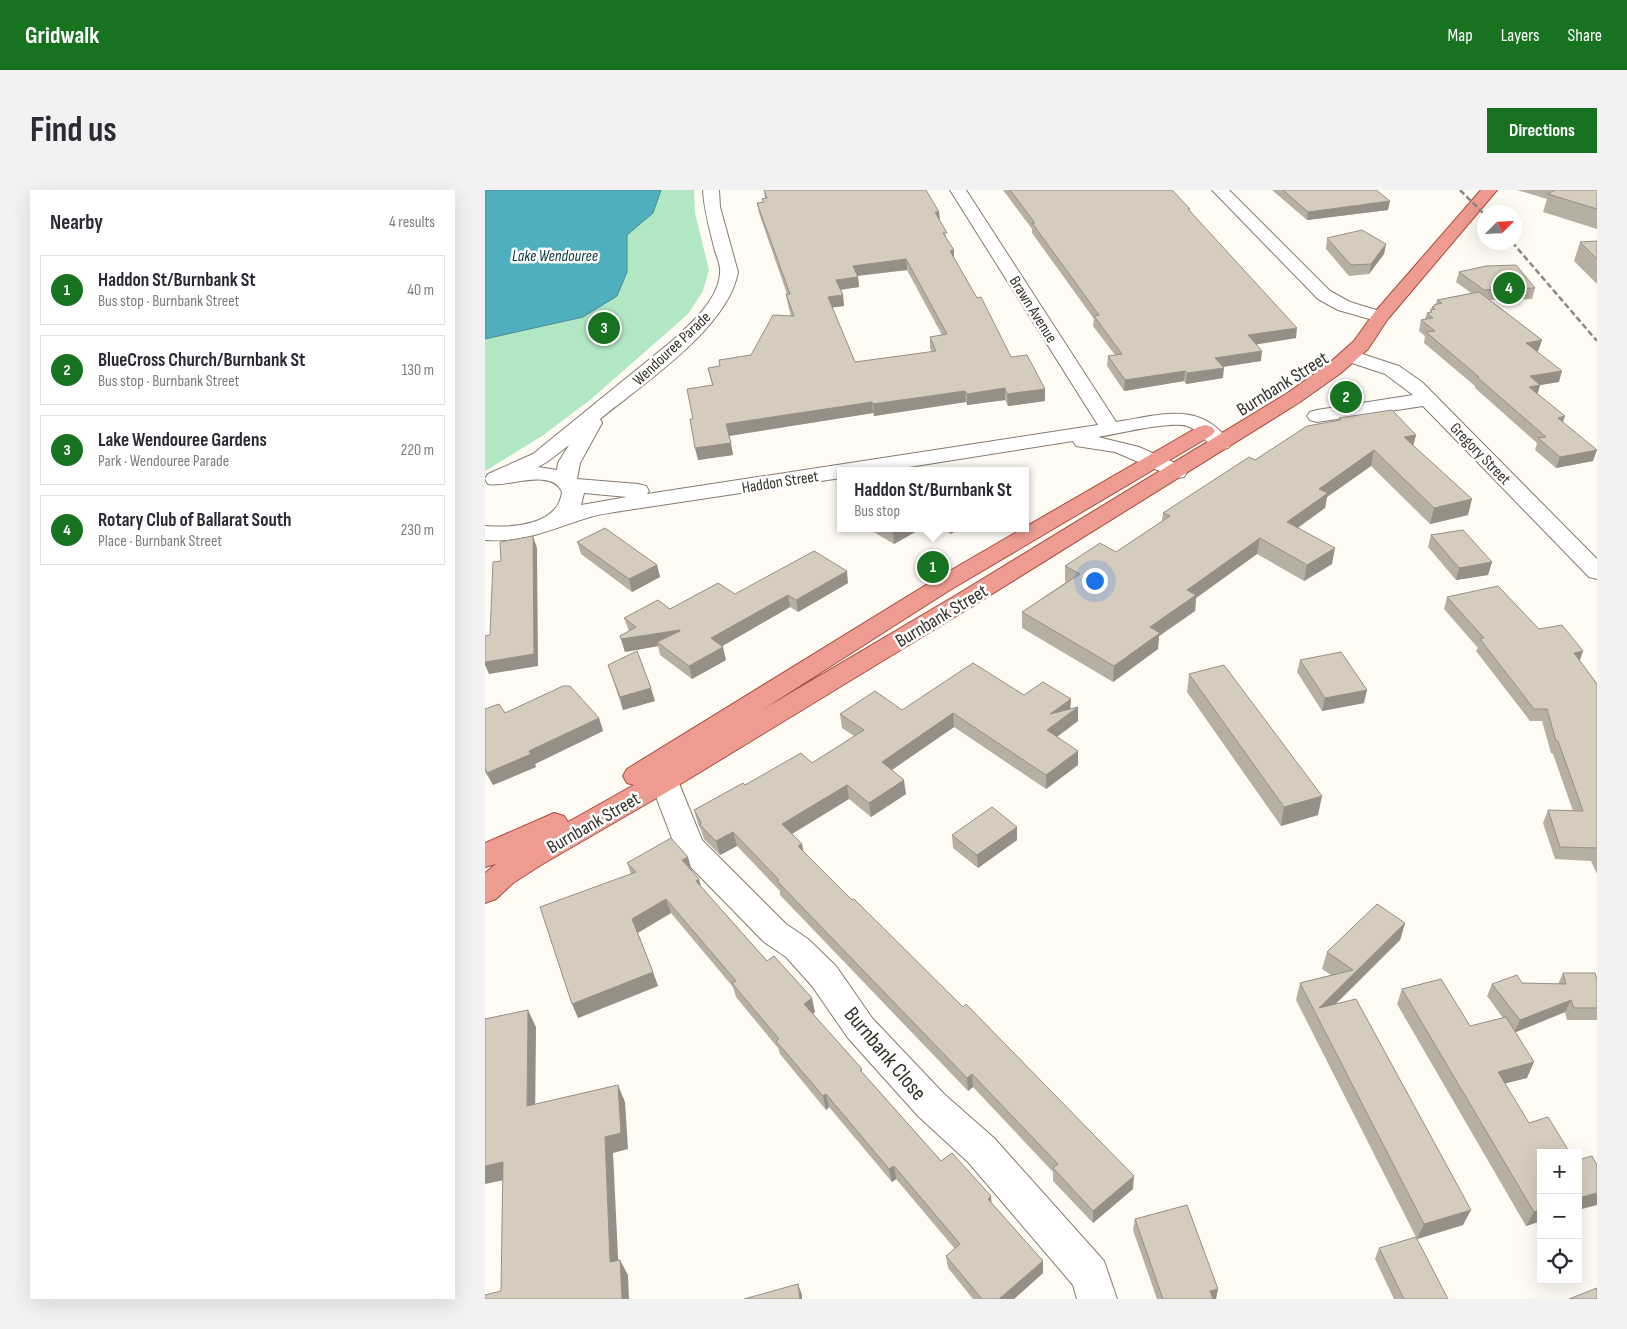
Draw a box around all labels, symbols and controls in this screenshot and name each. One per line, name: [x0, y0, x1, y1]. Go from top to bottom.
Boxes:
text: Gridwalk: [25, 21, 99, 50]
text: Map: [1448, 25, 1473, 46]
text: Layers: [1501, 25, 1540, 46]
text: Share: [1568, 25, 1602, 46]
button: Directions: [1487, 108, 1597, 153]
text: Find us: [30, 109, 117, 152]
north arrow: [1477, 205, 1522, 250]
text: Nearby: [50, 210, 103, 235]
text: 4 results: [389, 213, 435, 232]
water label: Lake Wendouree: [512, 247, 598, 266]
text: Haddon St/Burnbank St: [98, 269, 256, 292]
pin: 4: [1493, 269, 1525, 307]
street label: Brawn Avenue: [1005, 273, 1061, 347]
text: 1: [64, 281, 70, 300]
text: 40 m: [407, 281, 434, 300]
text: Bus stop · Burnbank Street: [98, 292, 239, 311]
street label: Wendouree Parade: [629, 308, 715, 390]
pin: 3: [588, 309, 620, 347]
street label: Burnbank Street: [1233, 347, 1333, 421]
text: BlueCross Church/Burnbank St: [98, 349, 305, 372]
text: 2: [63, 361, 71, 380]
text: 130 m: [402, 361, 434, 380]
text: Bus stop · Burnbank Street: [98, 372, 239, 391]
pin: 2: [1330, 378, 1362, 416]
street label: Gregory Street: [1446, 419, 1514, 489]
text: Lake Wendouree Gardens: [98, 429, 267, 452]
text: 3: [63, 441, 71, 460]
text: 220 m: [401, 441, 434, 460]
text: Park · Wendouree Parade: [98, 452, 229, 471]
street label: Haddon Street: [741, 467, 820, 498]
popup: [837, 467, 1029, 532]
text: Haddon St/Burnbank St: [854, 479, 1012, 502]
text: Bus stop: [854, 502, 900, 521]
text: Rotary Club of Ballarat South: [98, 509, 292, 532]
text: 4: [63, 521, 71, 540]
text: 230 m: [401, 521, 434, 540]
text: Place · Burnbank Street: [98, 532, 222, 551]
pin: 1: [917, 548, 949, 586]
your location: [1082, 568, 1108, 594]
street label: Burnbank Street: [891, 580, 992, 653]
street label: Burnbank Street: [543, 787, 645, 859]
street label: Burnbank Close: [838, 1002, 932, 1106]
map controls: [1537, 1149, 1582, 1284]
button: +: [1537, 1149, 1582, 1194]
button: −: [1537, 1194, 1582, 1239]
button: locate: [1537, 1239, 1582, 1284]

